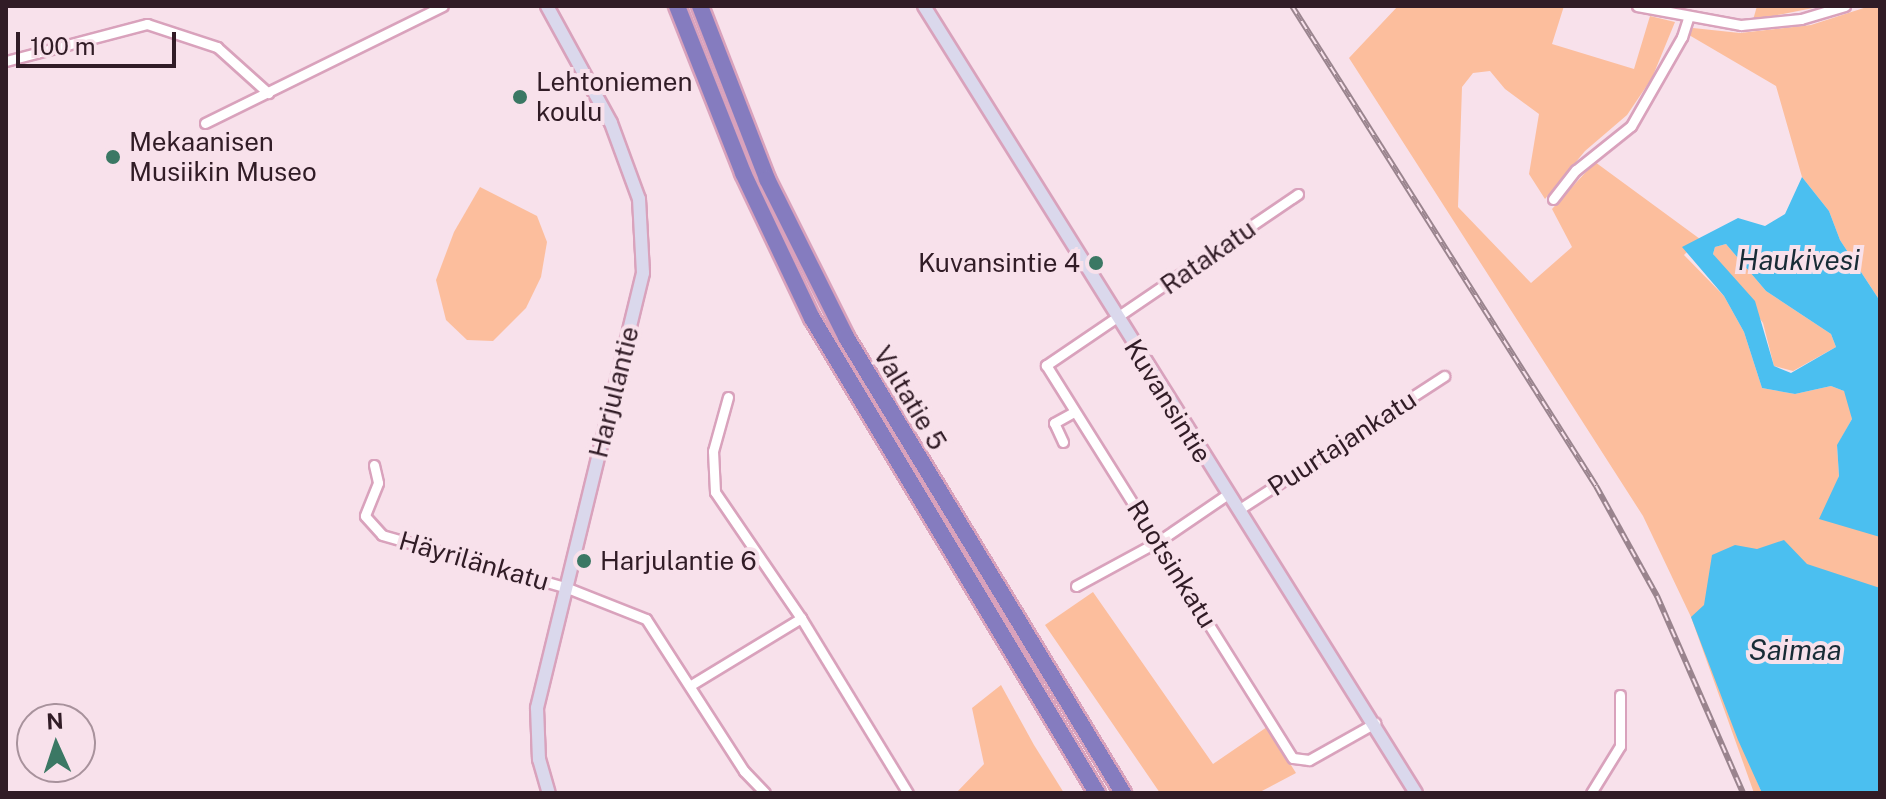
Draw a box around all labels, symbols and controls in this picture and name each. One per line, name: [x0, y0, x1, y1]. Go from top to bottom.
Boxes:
scale bar: [20, 16, 180, 66]
text: 100 m: [30, 32, 96, 60]
place label: Lehtoniemen koulu: [536, 66, 693, 128]
marker: Lehtoniemen koulu: [511, 88, 529, 106]
place label: Mekaanisen Musiikin Museo: [129, 126, 317, 188]
marker: Mekaanisen Musiikin Museo: [104, 148, 122, 166]
street label: Ratakatu: [1155, 213, 1261, 301]
water label: Haukivesi: [1738, 243, 1860, 277]
place label: Kuvansintie 4: [918, 247, 1080, 279]
marker: Kuvansintie 4: [1087, 254, 1105, 272]
street label: Harjulantie: [583, 323, 645, 461]
street label: Kuvansintie: [1118, 334, 1218, 468]
street label: Valtatie 5: [867, 340, 953, 456]
street label: Puurtajankatu: [1262, 384, 1422, 502]
street label: Ruotsinkatu: [1120, 494, 1224, 634]
street label: Häyrilänkatu: [395, 525, 553, 597]
place label: Harjulantie 6: [600, 545, 757, 577]
marker: Harjulantie 6: [575, 552, 593, 570]
water label: Saimaa: [1748, 633, 1842, 667]
north arrow: [16, 703, 96, 783]
text: N: [46, 708, 64, 734]

